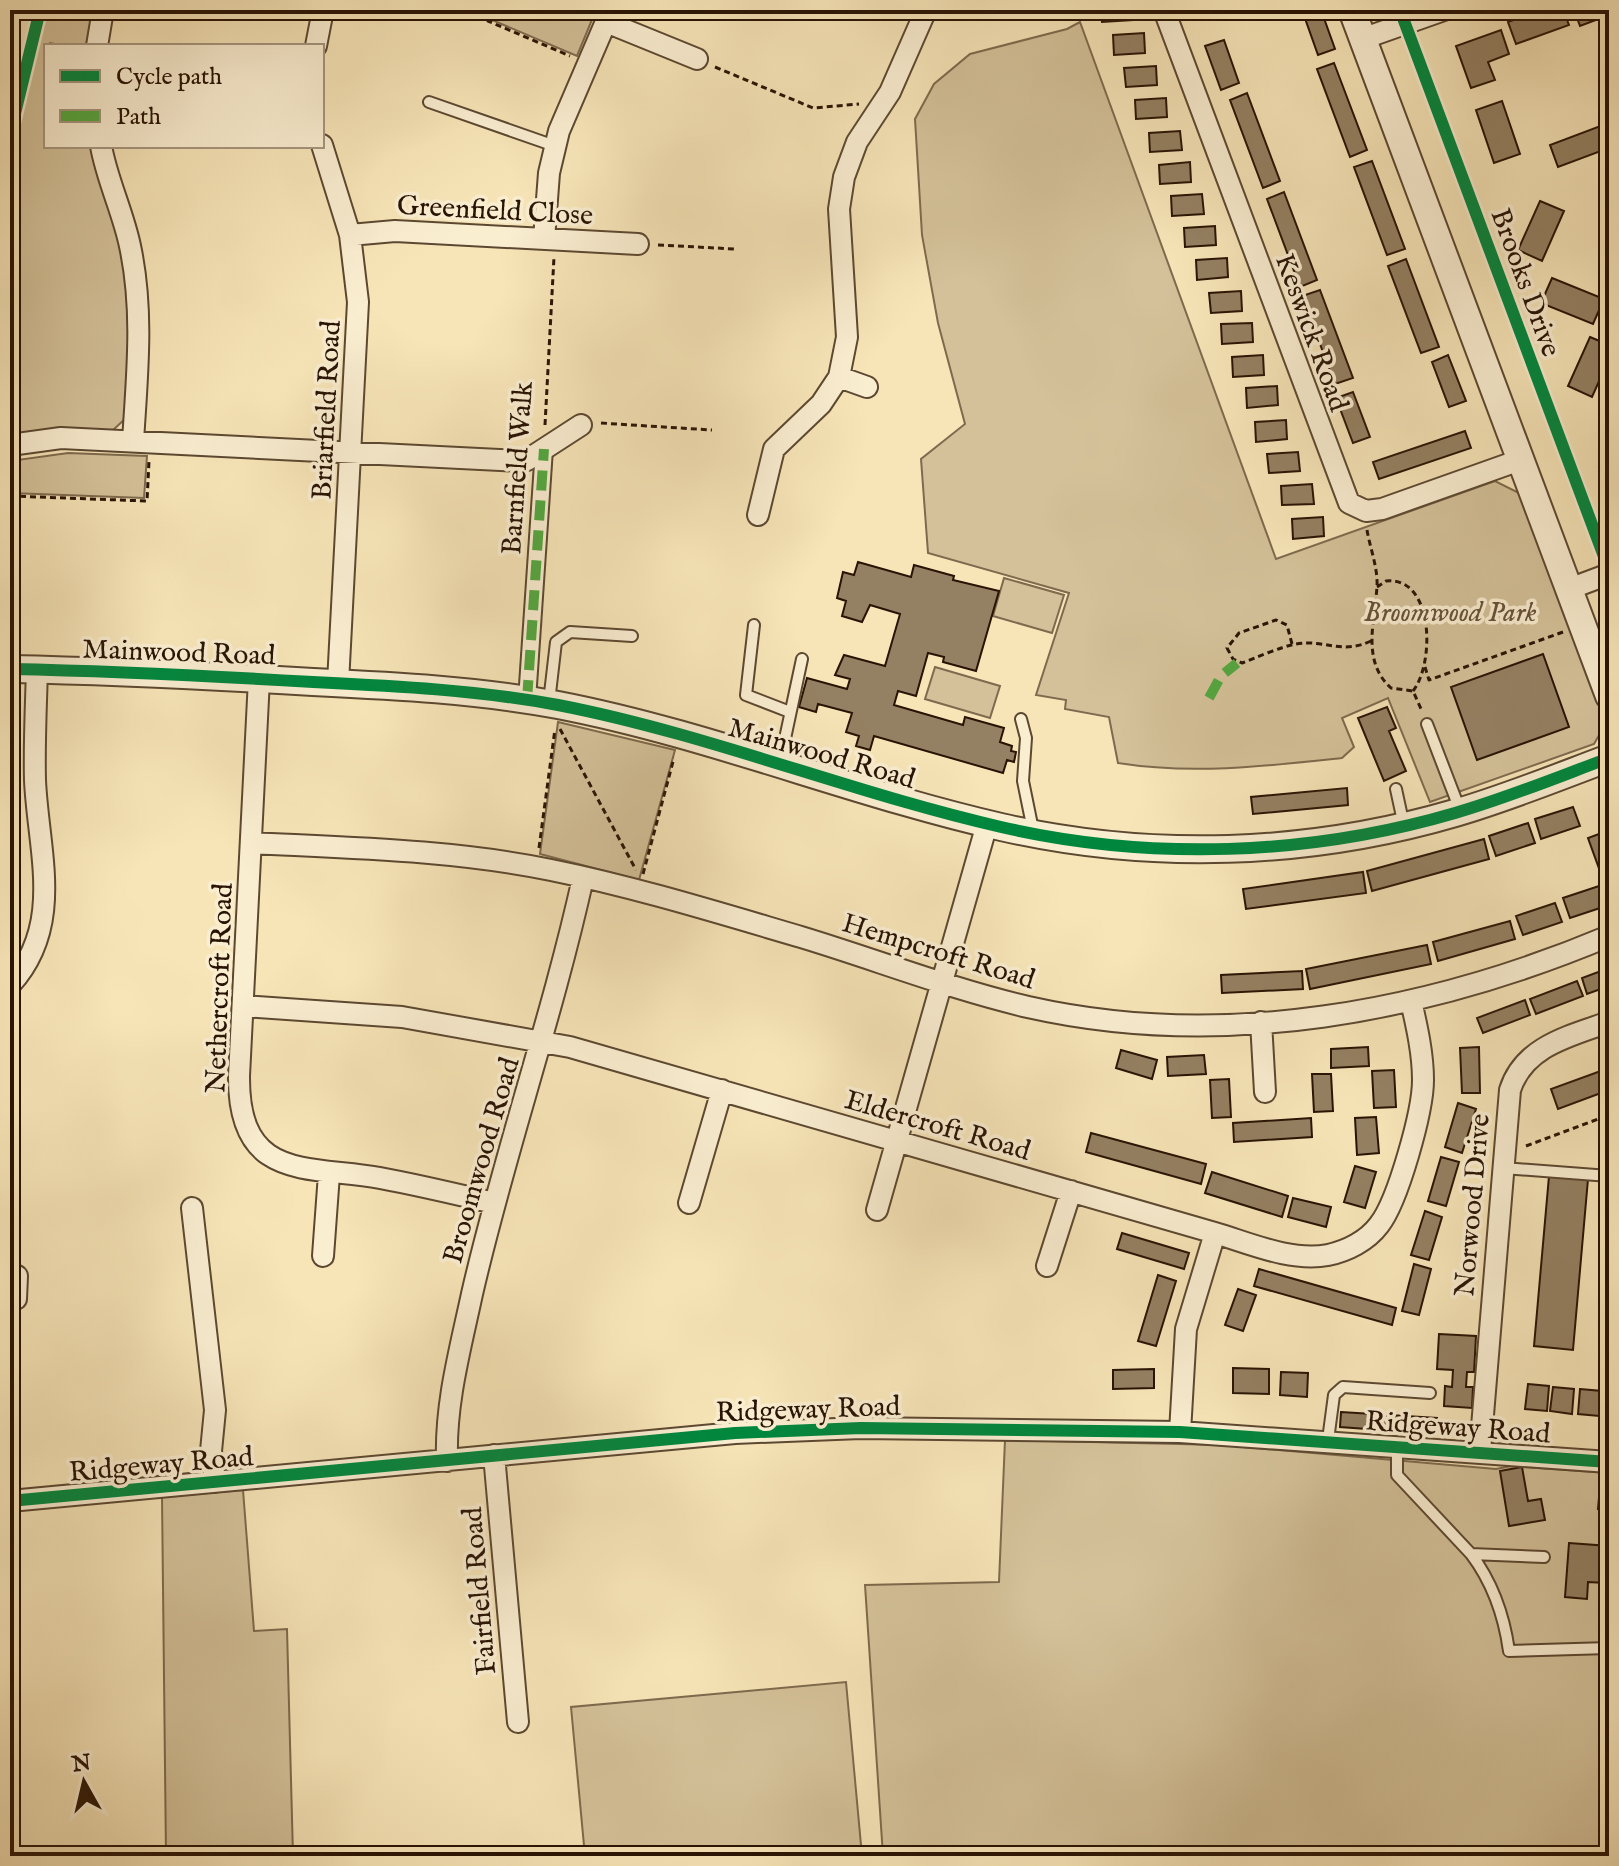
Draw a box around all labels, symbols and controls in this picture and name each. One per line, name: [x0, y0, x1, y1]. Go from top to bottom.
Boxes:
legend: [44, 44, 324, 148]
text: Cycle path: [116, 62, 222, 93]
text: Path: [116, 102, 161, 133]
street label: Greenfield Close: [396, 189, 594, 234]
street label: Brooks Drive: [1482, 204, 1568, 362]
street label: Keswick Road: [1266, 249, 1355, 416]
street label: Briarfield Road: [305, 319, 350, 501]
street label: Barnfield Walk: [495, 380, 542, 556]
park label: Broomwood Park: [1364, 596, 1536, 631]
street label: Mainwood Road: [82, 633, 276, 674]
street label: Mainwood Road: [724, 711, 919, 798]
street label: Nethercroft Road: [199, 882, 242, 1094]
street label: Hempcroft Road: [838, 906, 1039, 998]
street label: Broomwood Road: [436, 1053, 529, 1268]
street label: Eldercroft Road: [840, 1083, 1034, 1170]
street label: Norwood Drive: [1448, 1112, 1499, 1298]
street label: Ridgeway Road: [715, 1390, 901, 1431]
street label: Ridgeway Road: [1364, 1405, 1551, 1452]
street label: Ridgeway Road: [68, 1440, 255, 1491]
street label: Fairfield Road: [456, 1505, 505, 1676]
north arrow: [44, 1742, 124, 1822]
text: N: [69, 1749, 93, 1780]

